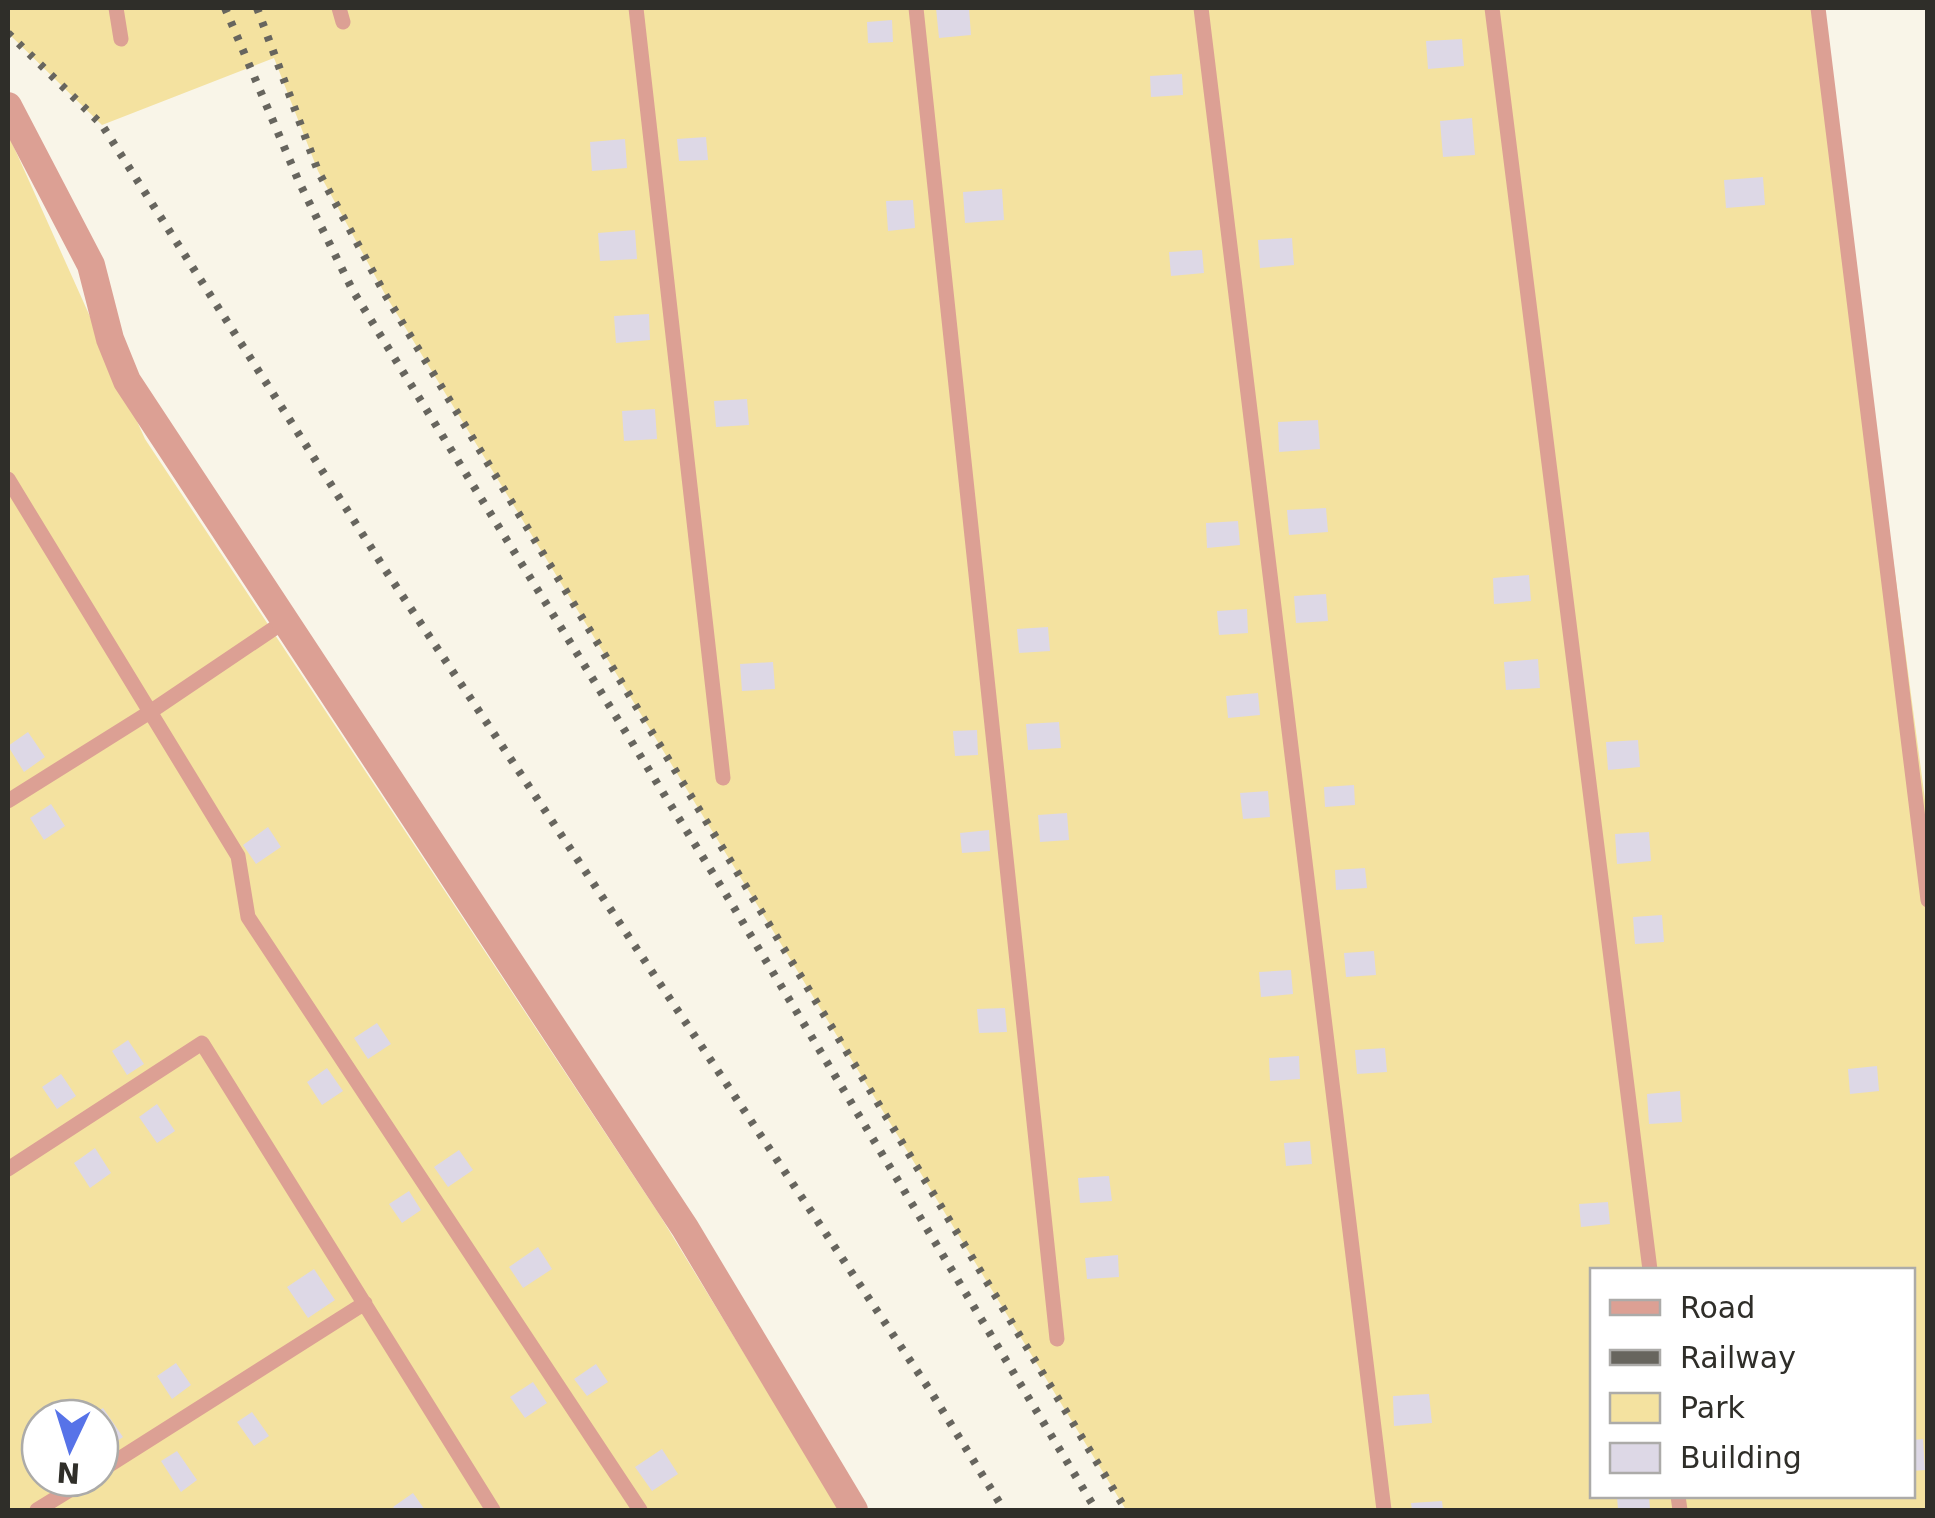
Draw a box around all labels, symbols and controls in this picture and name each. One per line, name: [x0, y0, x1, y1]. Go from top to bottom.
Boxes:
legend: [1590, 1268, 1915, 1498]
text: Road: [1680, 1290, 1755, 1325]
text: Railway: [1680, 1340, 1796, 1375]
text: Park: [1680, 1390, 1745, 1425]
north arrow: [20, 1398, 120, 1498]
text: Building: [1680, 1440, 1802, 1475]
text: N: [55, 1455, 81, 1490]

